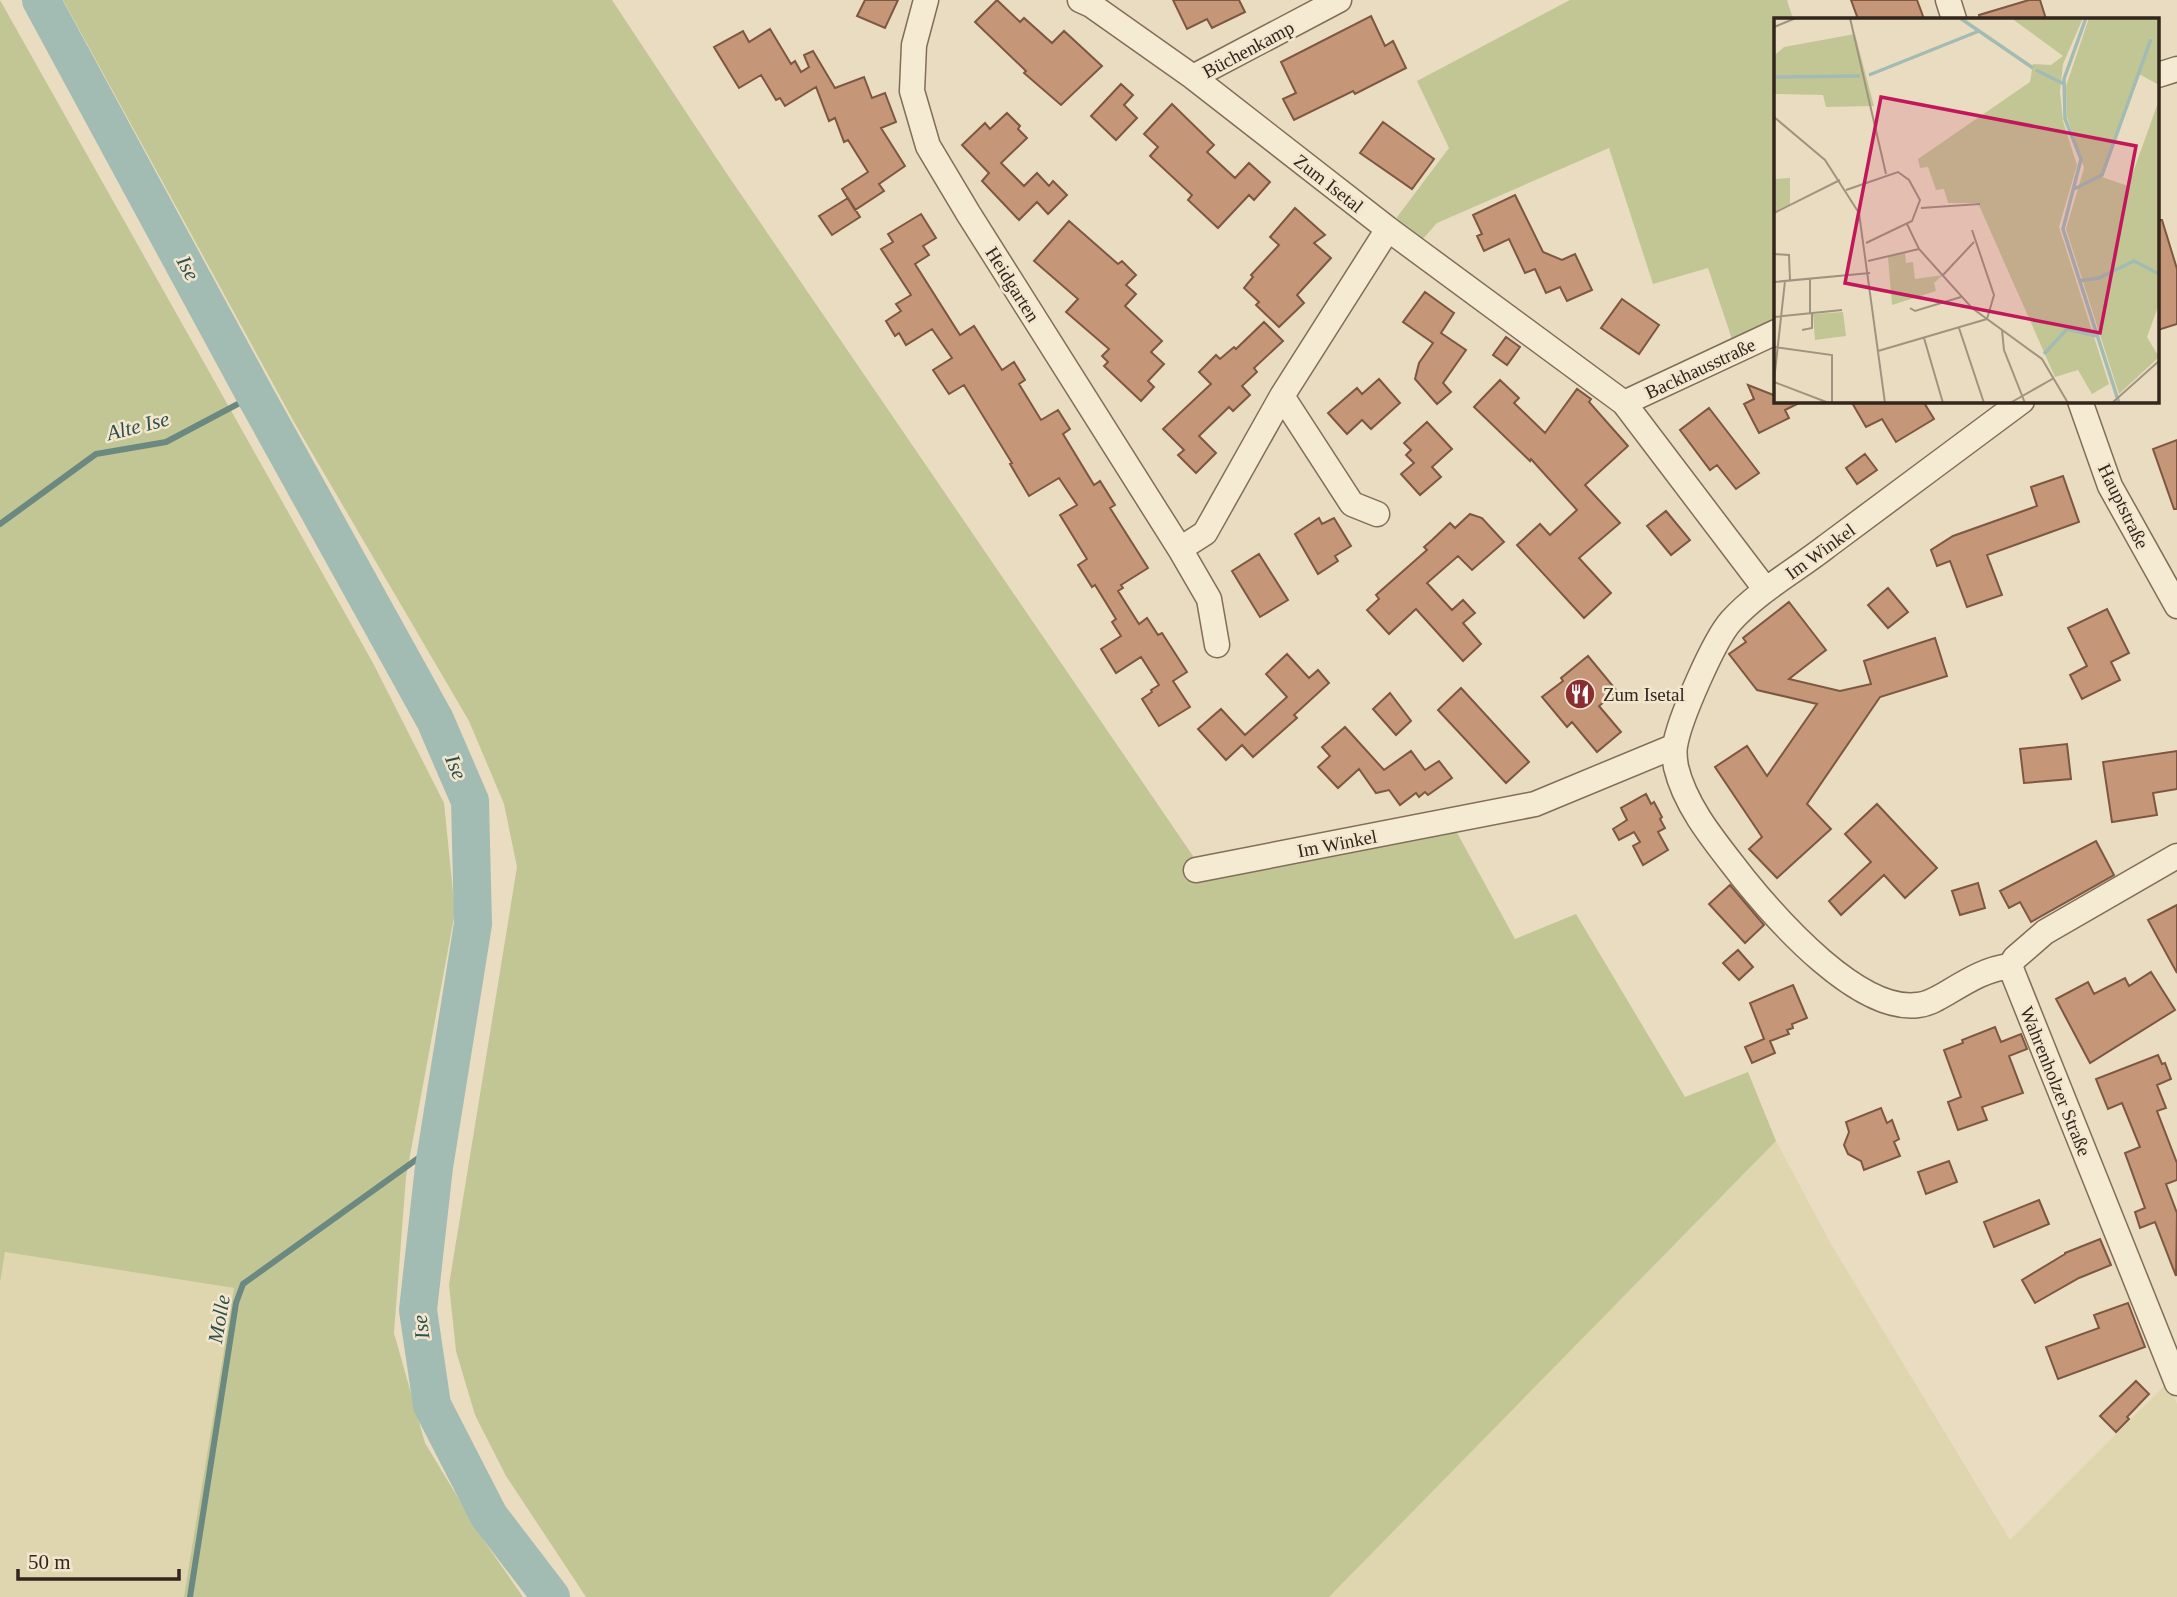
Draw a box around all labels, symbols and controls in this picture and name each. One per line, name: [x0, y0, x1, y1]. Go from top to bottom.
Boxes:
street label: Büchenkamp: [1199, 17, 1297, 82]
inset map: [1774, 18, 2160, 402]
street label: Zum Isetal: [1290, 150, 1367, 217]
street label: Heidgarten: [981, 243, 1044, 326]
water label: Ise: [171, 251, 204, 285]
street label: Backhausstraße: [1642, 334, 1759, 403]
water label: Alte Ise: [102, 407, 172, 446]
street label: Hauptstraße: [2094, 460, 2153, 552]
street label: Im Winkel: [1781, 519, 1859, 584]
restaurant icon: Zum Isetal: [1563, 677, 1597, 711]
place label: Zum Isetal: [1603, 684, 1685, 705]
water label: Ise: [440, 750, 472, 783]
street label: Im Winkel: [1295, 825, 1379, 861]
street label: Wahrenholzer Straße: [2016, 1003, 2095, 1159]
water label: Molle: [203, 1293, 235, 1346]
water label: Ise: [408, 1313, 435, 1342]
scale bar: [18, 1538, 178, 1582]
text: 50 m: [28, 1550, 71, 1574]

